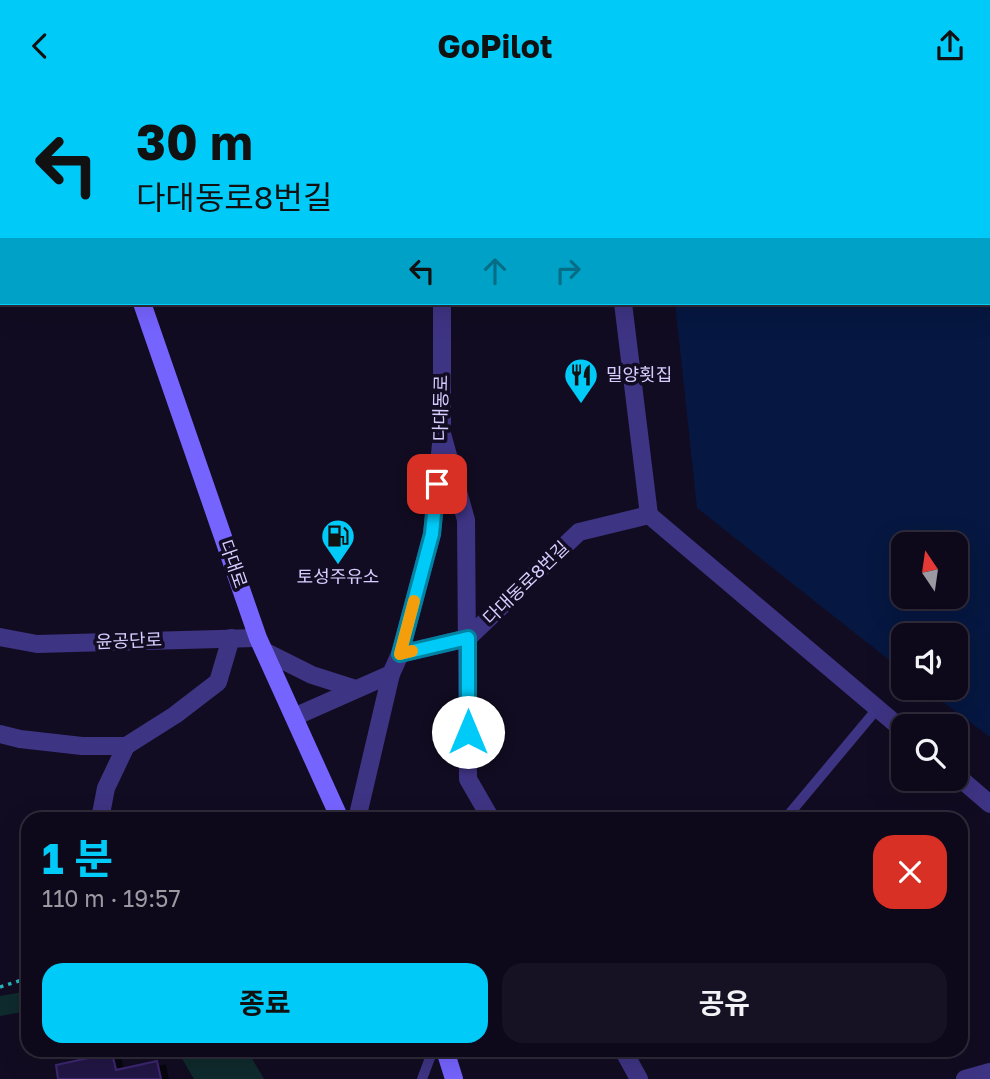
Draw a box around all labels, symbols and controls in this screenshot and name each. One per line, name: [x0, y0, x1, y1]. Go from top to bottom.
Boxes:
icon: back: [21, 27, 59, 65]
text: GoPilot: [437, 27, 553, 65]
icon: share: [931, 27, 969, 65]
text: 30 m: [136, 112, 253, 171]
icon: left: [21, 119, 112, 210]
text: 다대동로8번길: [136, 178, 332, 216]
icon: left: [403, 252, 441, 290]
icon: ahead: [476, 252, 514, 290]
icon: right: [549, 252, 587, 290]
restaurant icon: 밀양횟집: [562, 356, 600, 405]
place label: 밀양횟집: [606, 363, 672, 385]
street label: 다대동로: [428, 375, 452, 441]
pin: [407, 454, 467, 514]
icon: arrive: [418, 465, 456, 503]
fuel station icon: 토성주유소: [319, 517, 357, 566]
north arrow: [891, 532, 968, 609]
map controls: [891, 532, 968, 791]
street label: 다대동로8번길: [478, 536, 573, 629]
street label: 다대로: [215, 537, 252, 591]
place label: 토성주유소: [297, 565, 379, 587]
button: sound: [891, 623, 968, 700]
street label: 윤공단로: [95, 628, 162, 652]
position arrow: [431, 695, 505, 769]
button: search: [891, 714, 968, 791]
text: 1 분: [42, 833, 113, 883]
button: close: [873, 835, 947, 909]
text: 110 m · 19:57: [42, 884, 181, 912]
button: 종료: [42, 963, 488, 1043]
button: 공유: [502, 963, 947, 1043]

